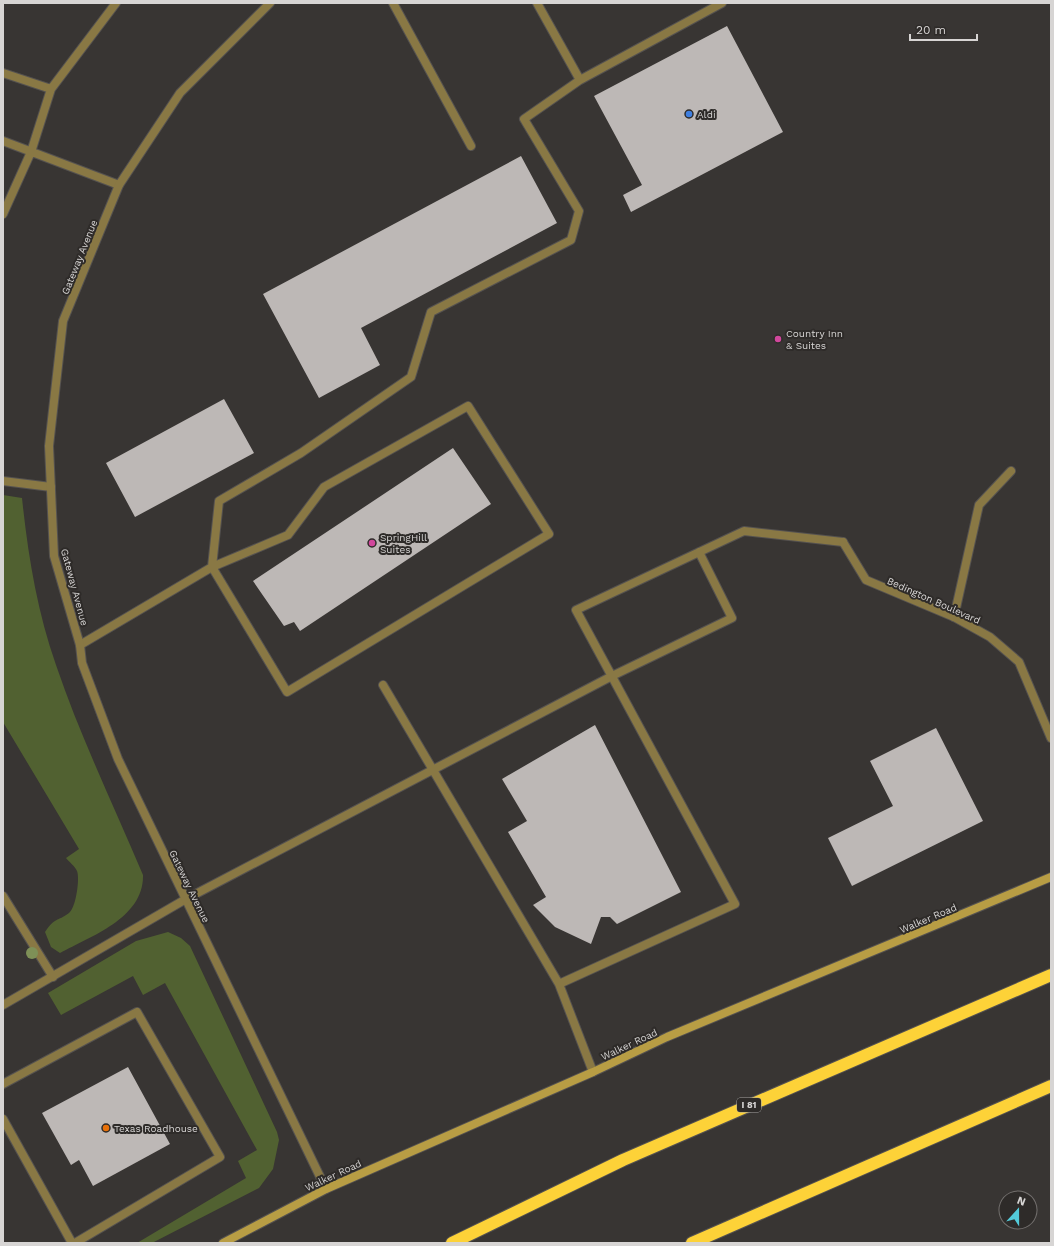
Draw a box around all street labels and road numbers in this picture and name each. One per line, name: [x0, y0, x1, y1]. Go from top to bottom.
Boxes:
street label: Gateway Avenue: [59, 218, 100, 296]
street label: Gateway Avenue: [59, 547, 90, 627]
street label: Bedington Boulevard: [885, 575, 982, 626]
street label: Gateway Avenue: [167, 848, 212, 925]
street label: Walker Road: [898, 902, 958, 935]
street label: Walker Road: [599, 1027, 659, 1062]
road number: I 81: [737, 1098, 761, 1112]
street label: Walker Road: [303, 1158, 363, 1193]

